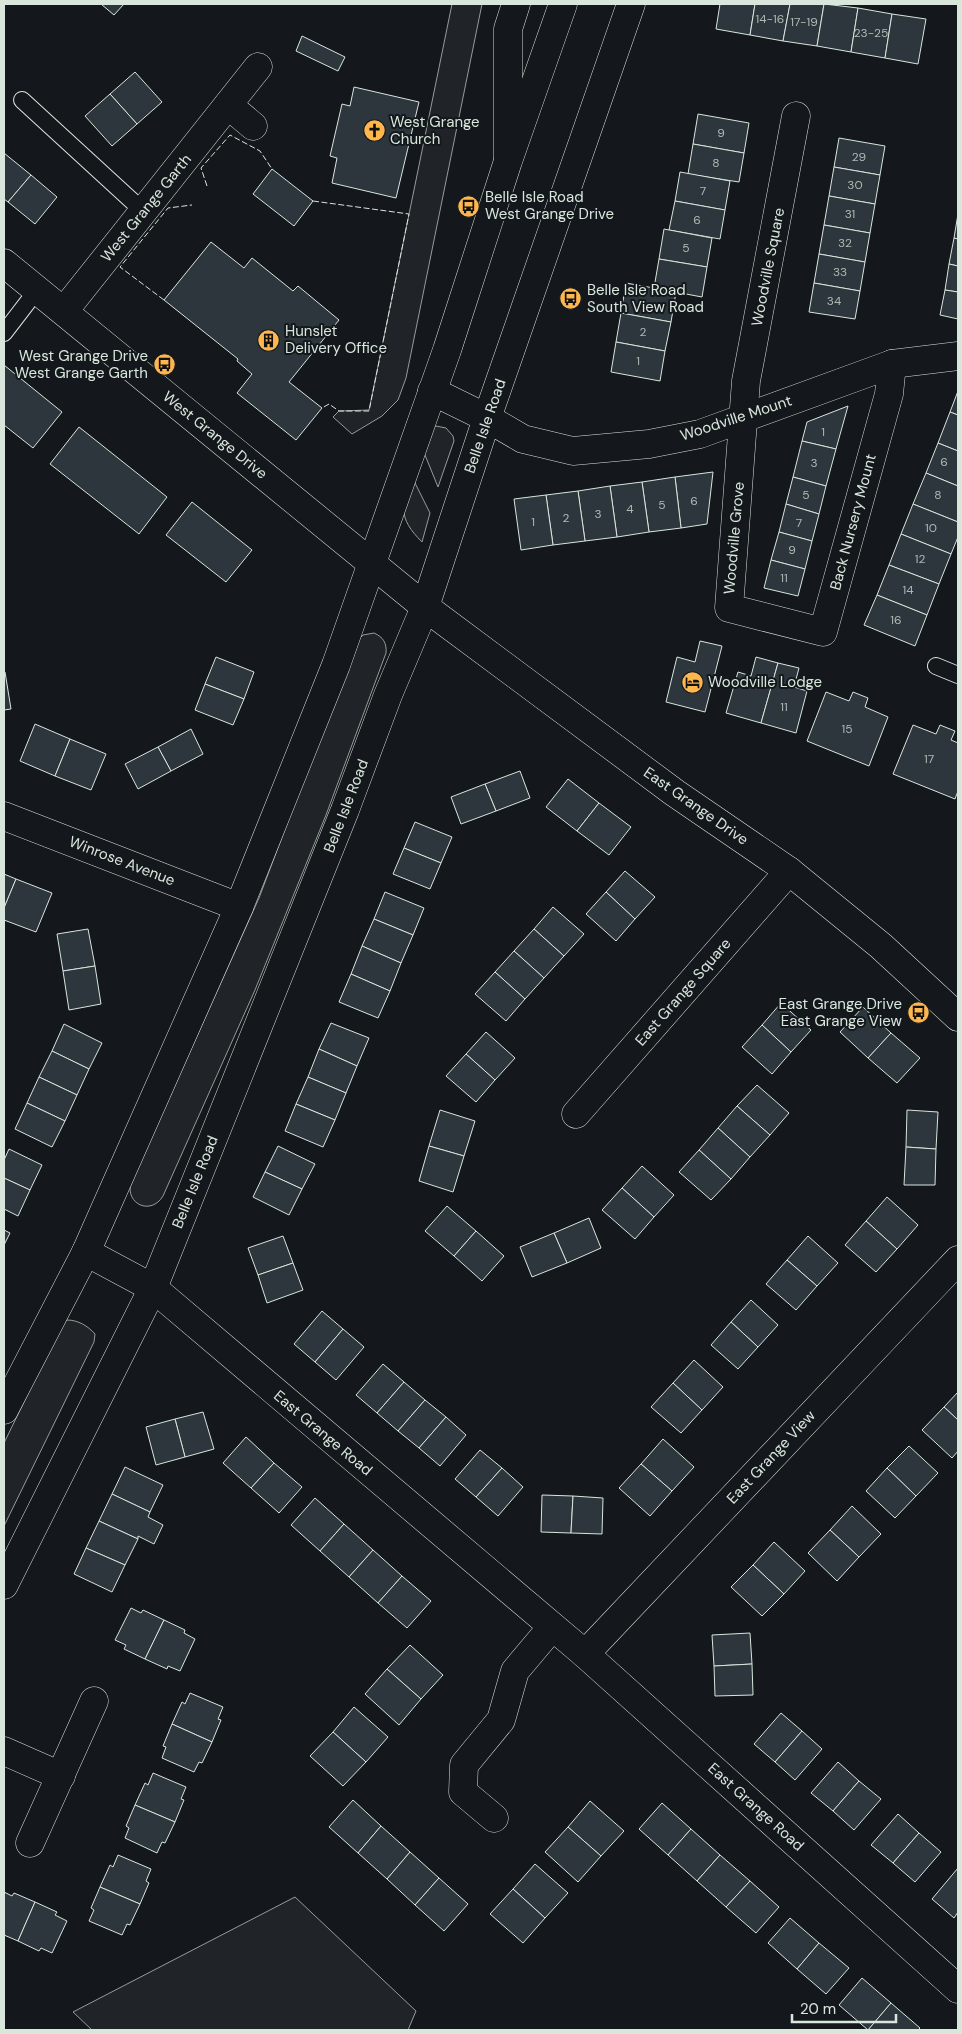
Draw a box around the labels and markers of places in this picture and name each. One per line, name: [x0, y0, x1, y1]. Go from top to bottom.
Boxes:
place label: West Grange Church: [390, 112, 480, 149]
church icon: West Grange Church: [362, 119, 386, 143]
place label: Belle Isle Road West Grange Drive: [485, 187, 614, 224]
bus stop icon: Belle Isle Road West Grange Drive: [457, 194, 481, 218]
place label: Belle Isle Road South View Road: [587, 280, 704, 317]
bus stop icon: Belle Isle Road South View Road: [559, 287, 583, 311]
place label: Hunslet Delivery Office: [285, 321, 387, 358]
building icon: Hunslet Delivery Office: [257, 328, 281, 352]
place label: West Grange Drive West Grange Garth: [15, 346, 148, 383]
bus stop icon: West Grange Drive West Grange Garth: [152, 353, 176, 377]
hotel icon: Woodville Lodge: [680, 670, 704, 694]
place label: Woodville Lodge: [708, 672, 822, 692]
place label: East Grange Drive East Grange View: [779, 994, 903, 1031]
bus stop icon: East Grange Drive East Grange View: [906, 1001, 930, 1025]

